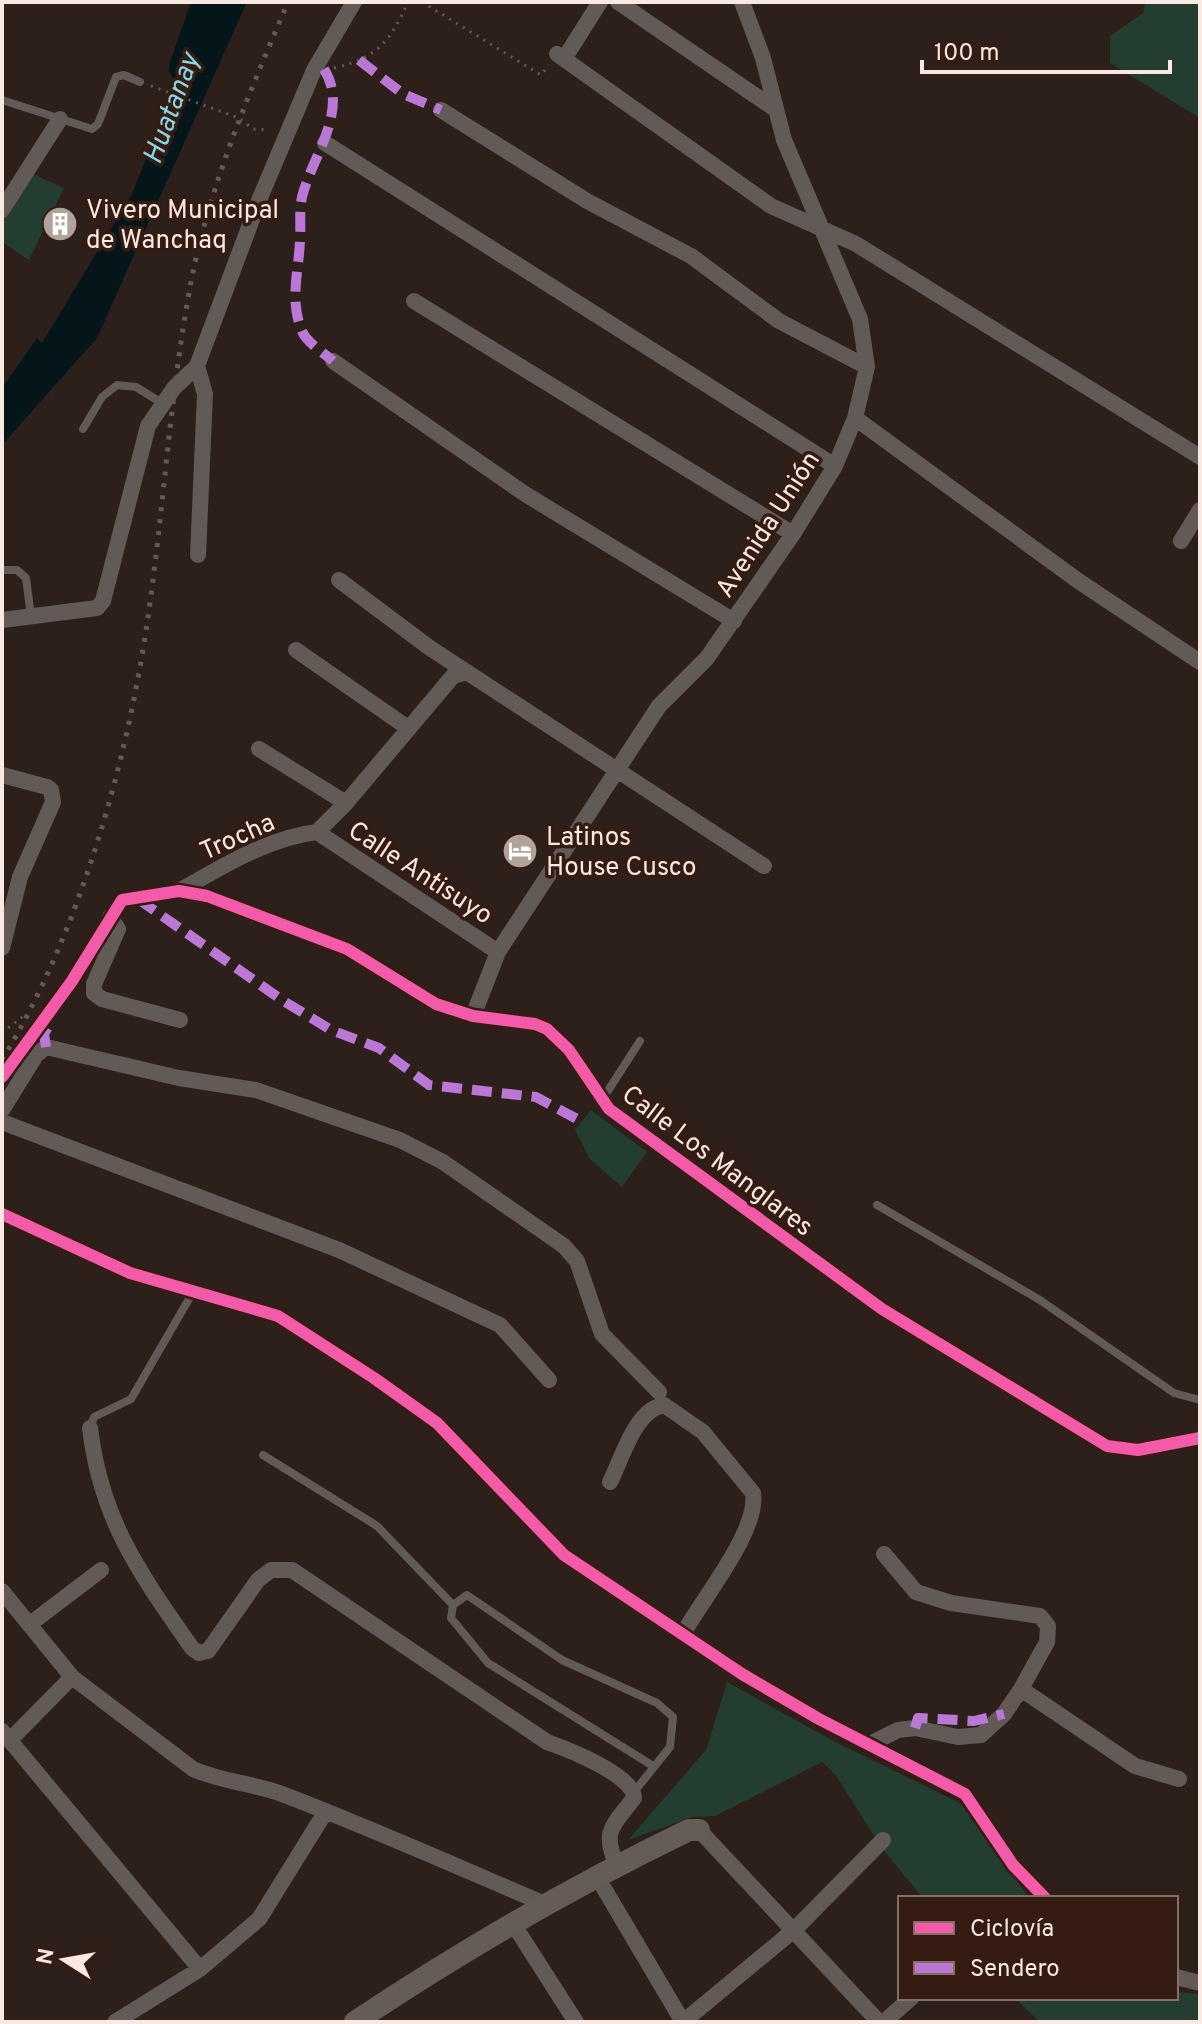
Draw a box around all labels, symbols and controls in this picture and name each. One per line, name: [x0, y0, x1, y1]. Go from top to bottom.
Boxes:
scale bar: [922, 24, 1170, 74]
text: 100 m: [934, 39, 1000, 69]
water label: Huatanay: [136, 47, 210, 170]
place label: Vivero Municipal de Wanchaq: [86, 195, 279, 258]
building icon: Vivero Municipal de Wanchaq: [41, 205, 79, 243]
street label: Avenida Unión: [710, 446, 829, 605]
street label: Trocha: [195, 807, 281, 869]
street label: Calle Antisuyo: [341, 815, 498, 933]
place label: Latinos House Cusco: [546, 822, 697, 885]
hotel icon: Latinos House Cusco: [501, 832, 539, 870]
street label: Calle Los Manglares: [614, 1079, 819, 1245]
legend: [898, 1896, 1178, 2000]
text: Ciclovía: [970, 1915, 1054, 1945]
north arrow: [24, 1920, 104, 2000]
text: N: [32, 1946, 62, 1967]
text: Sendero: [970, 1955, 1060, 1985]

